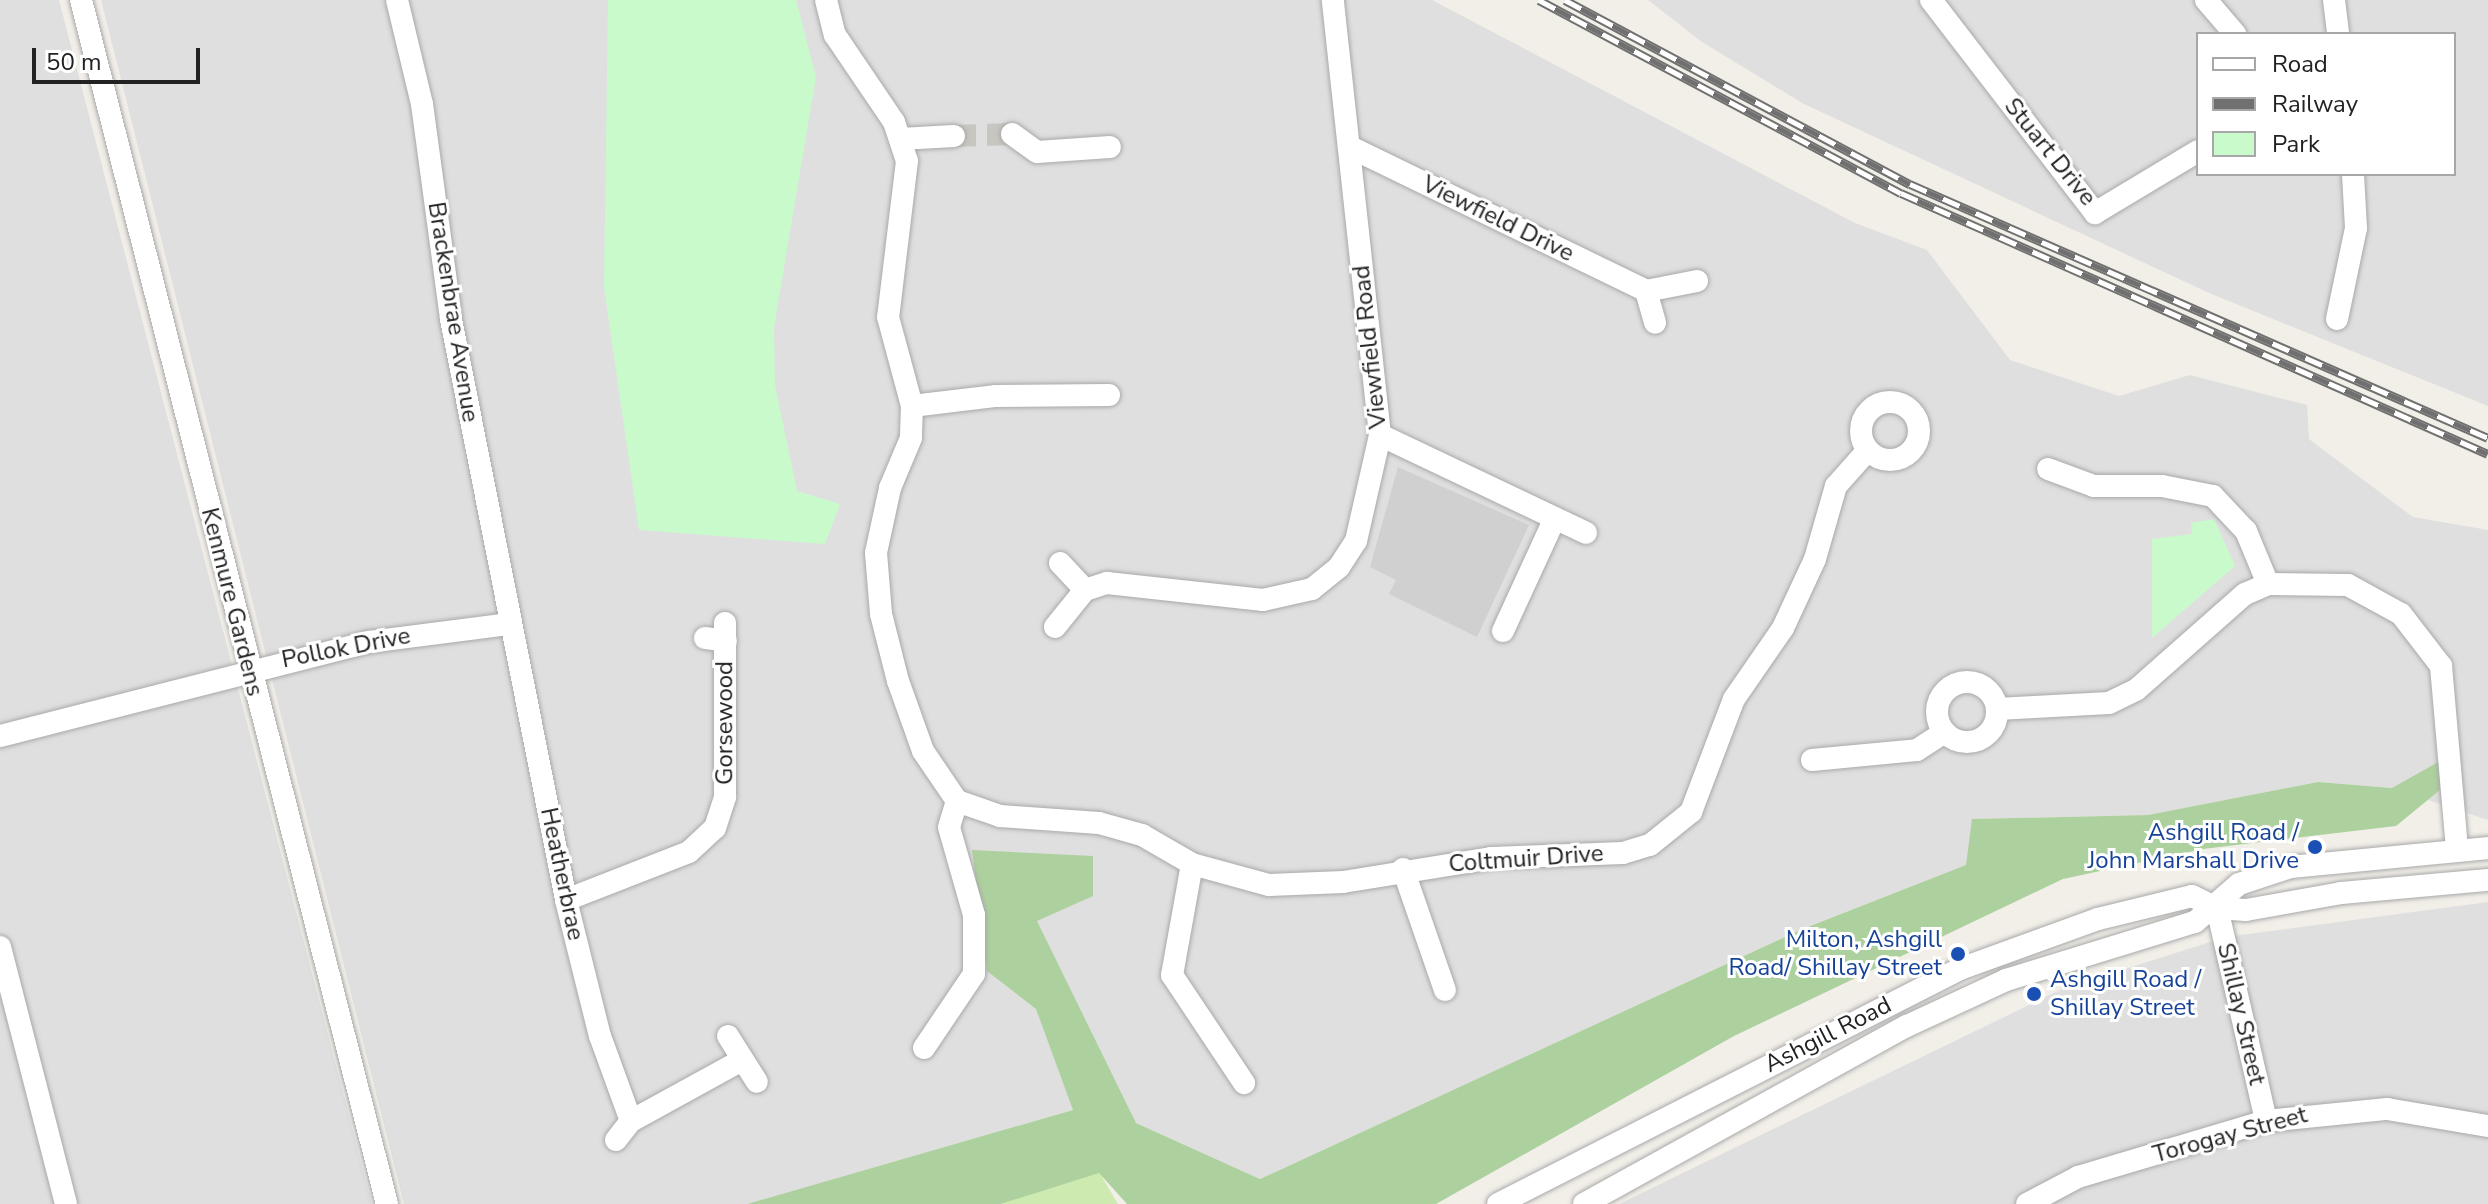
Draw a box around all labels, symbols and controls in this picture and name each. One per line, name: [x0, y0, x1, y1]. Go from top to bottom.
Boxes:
scale bar: [36, 32, 204, 82]
legend: [2196, 32, 2456, 176]
text: 50 m: [46, 46, 102, 78]
text: Road: [2272, 48, 2328, 80]
text: Railway: [2272, 88, 2358, 120]
street label: Stuart Drive: [1998, 92, 2102, 212]
text: Park: [2272, 128, 2320, 160]
street label: Viewfield Drive: [1417, 170, 1579, 268]
street label: Brackenbrae Avenue: [421, 200, 485, 424]
street label: Viewfield Road: [1347, 264, 1393, 430]
street label: Kenmure Gardens: [195, 505, 269, 699]
street label: Pollok Drive: [279, 621, 413, 675]
street label: Gorsewood: [711, 661, 739, 785]
street label: Heatherbrae: [534, 805, 590, 943]
place label: Ashgill Road / John Marshall Drive: [2088, 819, 2299, 875]
marker: Ashgill Road / John Marshall Drive: [2306, 838, 2324, 856]
street label: Coltmuir Drive: [1448, 839, 1604, 879]
place label: Milton, Ashgill Road/ Shillay Street: [1728, 926, 1942, 982]
street label: Shillay Street: [2211, 940, 2271, 1088]
marker: Milton, Ashgill Road/ Shillay Street: [1949, 945, 1967, 963]
place label: Ashgill Road / Shillay Street: [2050, 966, 2201, 1022]
marker: Ashgill Road / Shillay Street: [2025, 985, 2043, 1003]
street label: Ashgill Road: [1760, 991, 1896, 1079]
street label: Torogay Street: [2150, 1101, 2310, 1169]

